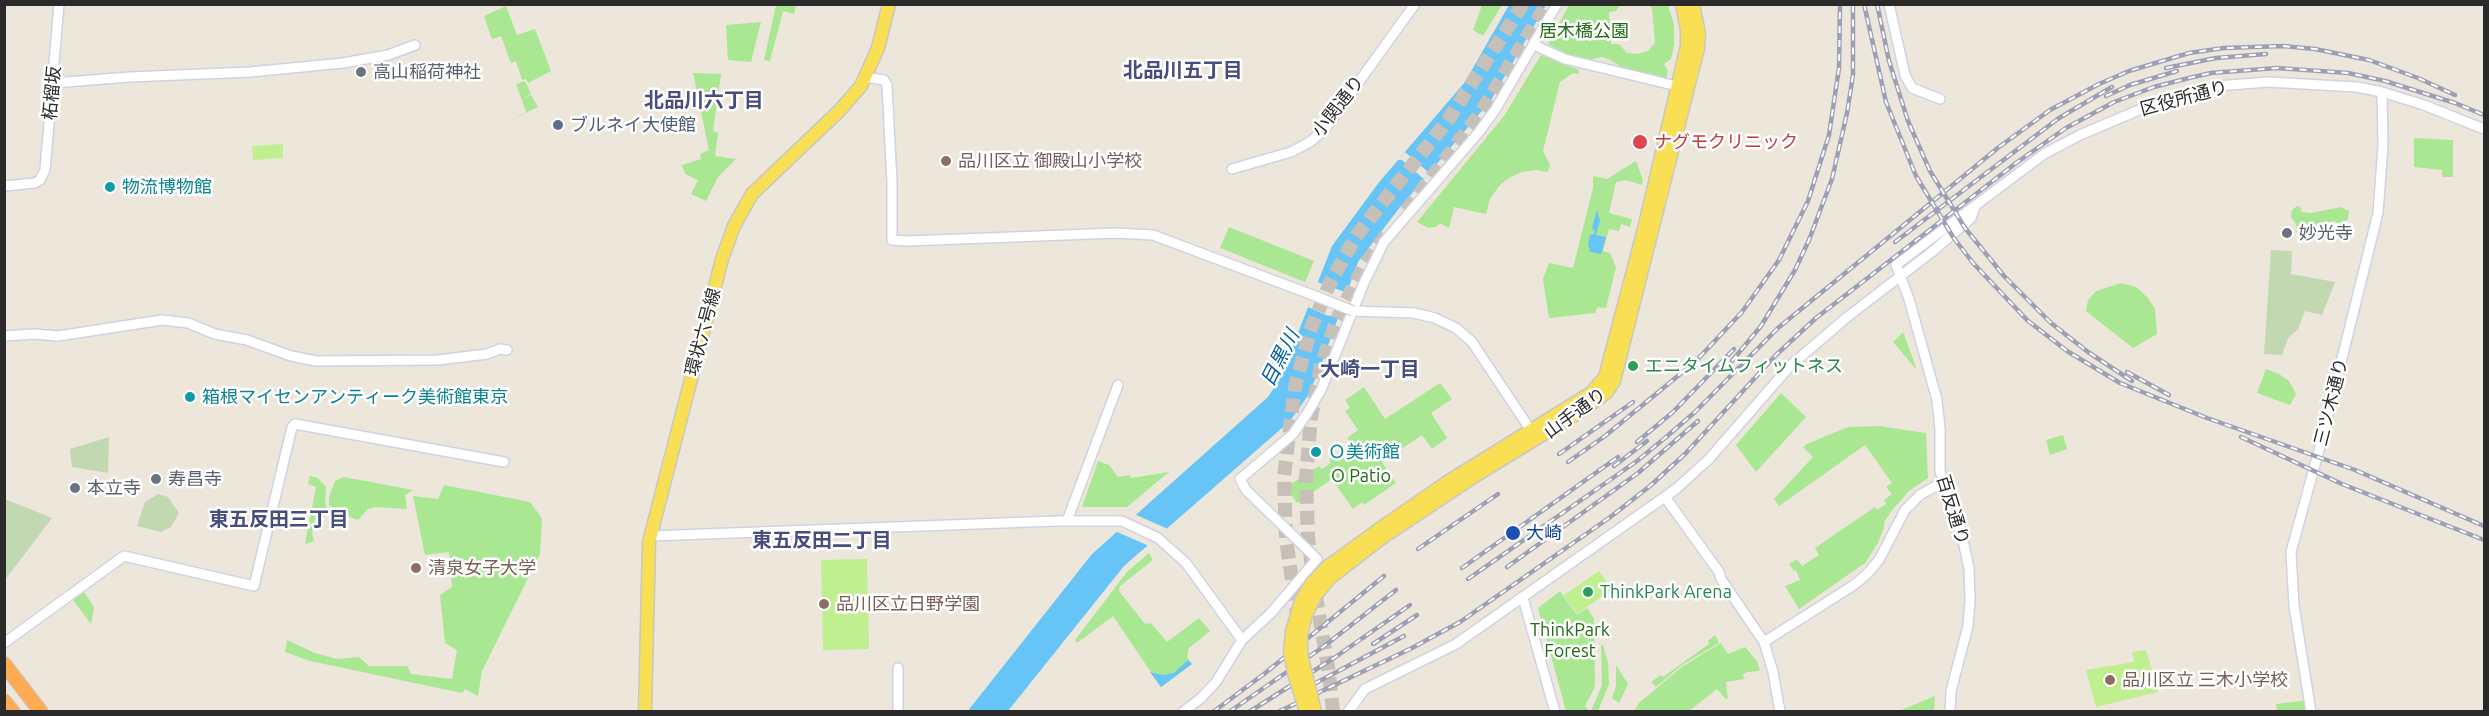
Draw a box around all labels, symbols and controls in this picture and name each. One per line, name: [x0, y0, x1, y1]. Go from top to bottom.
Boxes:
park label: 居木橋公園: [1539, 20, 1629, 42]
district label: 北品川五丁目: [1123, 58, 1243, 82]
place label: 高山稲荷神社: [373, 61, 481, 83]
street label: 柘榴坂: [39, 65, 65, 121]
marker: 高山稲荷神社: [354, 65, 368, 79]
street label: 小関通り: [1307, 71, 1369, 141]
street label: 区役所通り: [2138, 76, 2230, 120]
district label: 北品川六丁目: [644, 88, 764, 112]
place label: ブルネイ大使館: [570, 114, 696, 136]
marker: ブルネイ大使館: [551, 118, 565, 132]
place label: ナグモクリニック: [1654, 131, 1798, 153]
marker: ナグモクリニック: [1631, 133, 1649, 151]
place label: 品川区立 御殿山小学校: [958, 150, 1142, 172]
marker: 品川区立 御殿山小学校: [939, 154, 953, 168]
place label: 物流博物館: [122, 176, 212, 198]
marker: 物流博物館: [103, 180, 117, 194]
place label: 妙光寺: [2299, 222, 2353, 244]
marker: 妙光寺: [2280, 226, 2294, 240]
street label: 環状六号線: [681, 286, 725, 378]
water label: 目黒川: [1256, 326, 1304, 390]
place label: エニタイムフィットネス: [1645, 355, 1843, 377]
street label: 三ツ木通り: [2310, 356, 2352, 448]
district label: 大崎一丁目: [1320, 357, 1420, 381]
marker: エニタイムフィットネス: [1626, 359, 1640, 373]
street label: 山手通り: [1540, 383, 1610, 443]
place label: 箱根マイセンアンティーク美術館東京: [202, 386, 508, 408]
marker: 箱根マイセンアンティーク美術館東京: [183, 390, 197, 404]
place label: Ｏ美術館: [1328, 441, 1400, 463]
marker: Ｏ美術館: [1309, 445, 1323, 459]
park label: O Patio: [1331, 465, 1391, 487]
place label: 寿昌寺: [168, 468, 222, 490]
marker: 寿昌寺: [149, 472, 163, 486]
street label: 百反通り: [1932, 472, 1974, 548]
place label: 本立寺: [87, 477, 141, 499]
marker: 本立寺: [68, 481, 82, 495]
district label: 東五反田三丁目: [209, 507, 349, 531]
place label: 大崎: [1526, 522, 1562, 544]
marker: 大崎: [1504, 524, 1522, 542]
district label: 東五反田二丁目: [752, 528, 892, 552]
place label: 清泉女子大学: [428, 557, 536, 579]
marker: 清泉女子大学: [409, 561, 423, 575]
place label: ThinkPark Arena: [1600, 581, 1732, 603]
marker: ThinkPark Arena: [1581, 585, 1595, 599]
place label: 品川区立日野学園: [836, 593, 980, 615]
marker: 品川区立日野学園: [817, 597, 831, 611]
park label: ThinkPark Forest: [1530, 619, 1610, 662]
place label: 品川区立 三木小学校: [2122, 669, 2288, 691]
marker: 品川区立 三木小学校: [2103, 673, 2117, 687]

